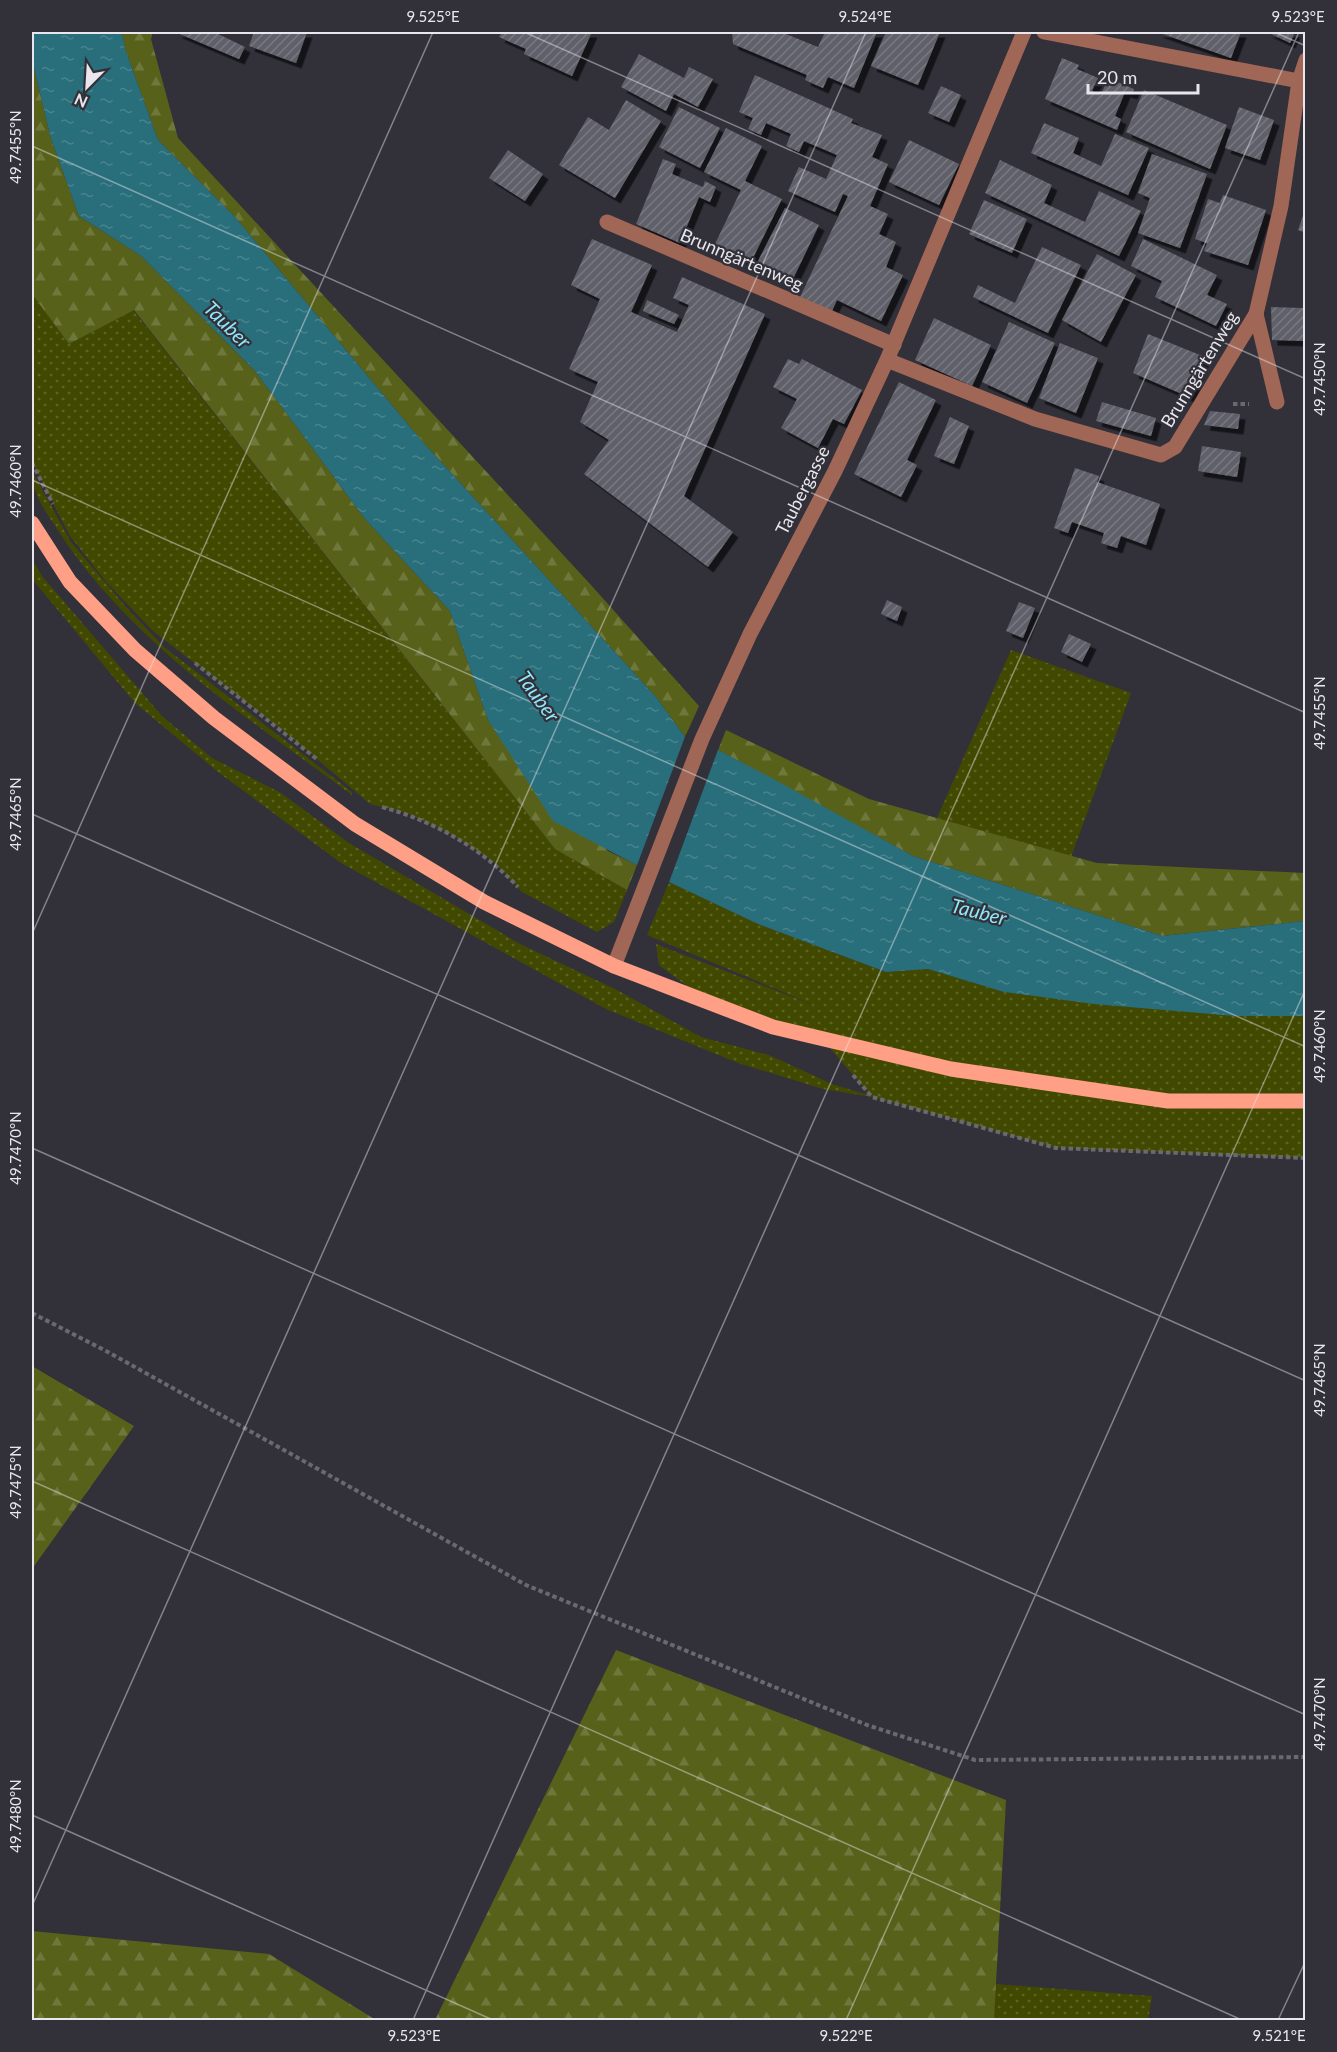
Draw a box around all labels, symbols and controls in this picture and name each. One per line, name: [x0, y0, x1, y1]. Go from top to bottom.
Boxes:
text: 9.525°E: [406, 7, 460, 25]
text: 9.524°E: [838, 7, 892, 25]
text: 9.523°E: [1271, 7, 1325, 25]
north arrow: [57, 57, 117, 117]
scale bar: [1088, 57, 1198, 95]
text: 20 m: [1097, 66, 1137, 88]
text: N: [71, 90, 90, 112]
text: 49.7455°N: [6, 110, 24, 184]
street label: Brunngärtenweg: [677, 223, 807, 295]
water label: Tauber: [200, 296, 257, 353]
street label: Brunngärtenweg: [1156, 307, 1242, 431]
text: 49.7450°N: [1310, 342, 1328, 416]
street label: Taubergasse: [770, 442, 834, 538]
text: 49.7460°N: [6, 444, 24, 518]
water label: Tauber: [513, 666, 566, 727]
text: 49.7455°N: [1310, 676, 1328, 750]
text: 49.7465°N: [6, 777, 24, 851]
water label: Tauber: [949, 893, 1010, 930]
text: 49.7460°N: [1310, 1009, 1328, 1083]
text: 49.7470°N: [6, 1111, 24, 1185]
text: 49.7465°N: [1310, 1343, 1328, 1417]
text: 49.7475°N: [6, 1445, 24, 1519]
text: 49.7470°N: [1310, 1677, 1328, 1751]
text: 49.7480°N: [6, 1779, 24, 1853]
text: 9.523°E: [387, 2026, 441, 2044]
text: 9.522°E: [819, 2026, 873, 2044]
text: 9.521°E: [1252, 2026, 1306, 2044]

